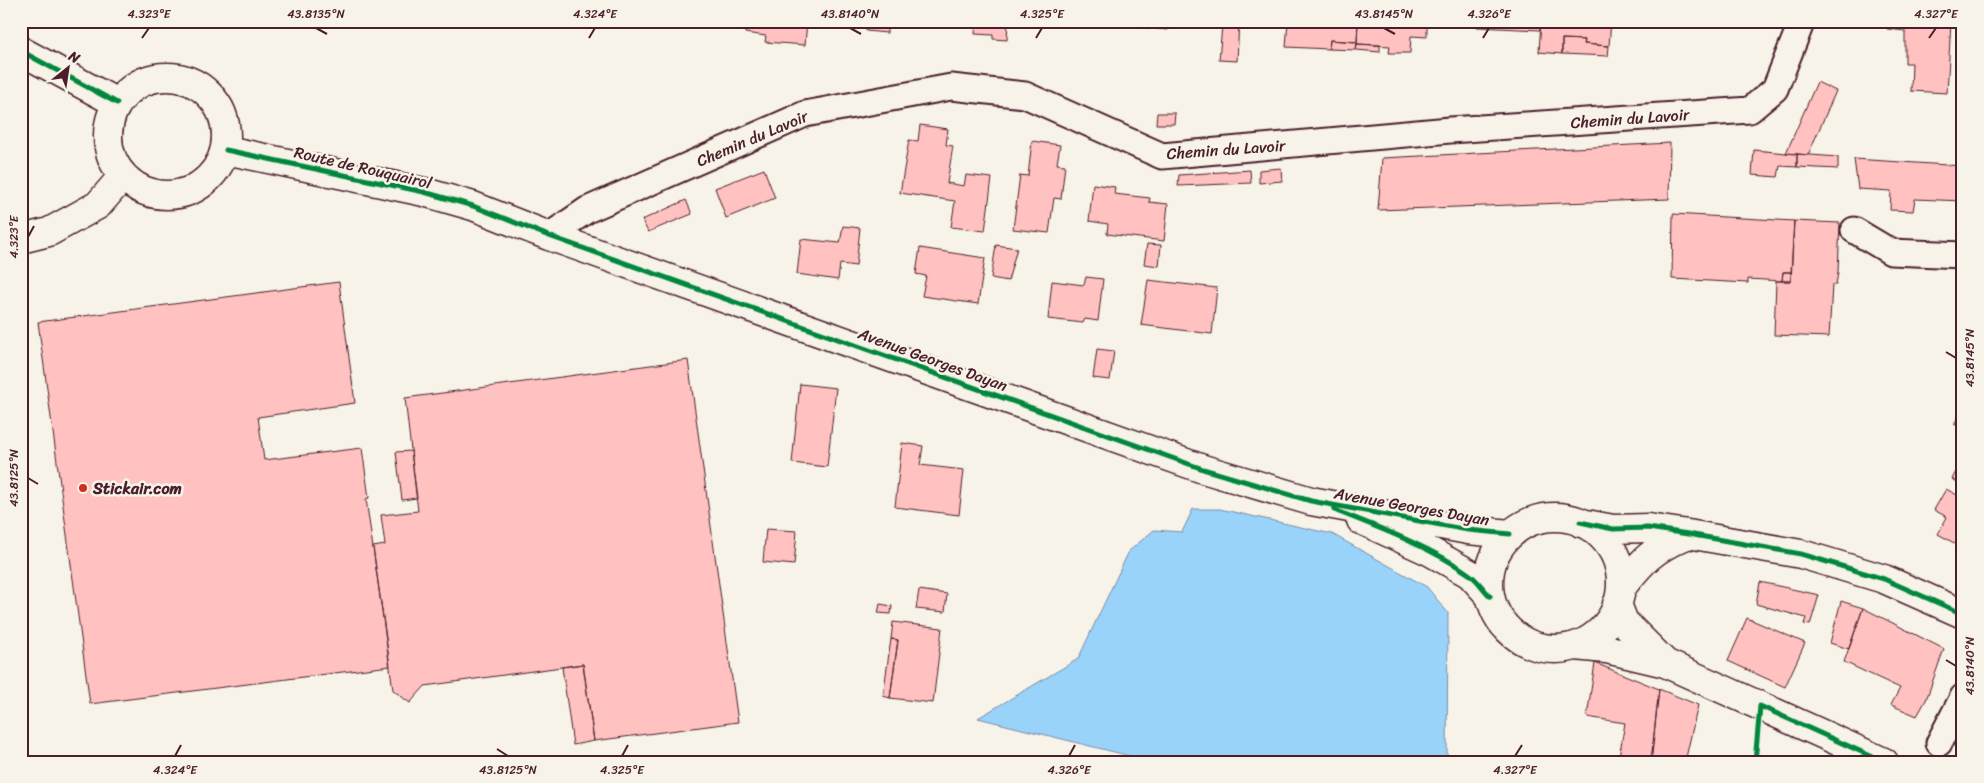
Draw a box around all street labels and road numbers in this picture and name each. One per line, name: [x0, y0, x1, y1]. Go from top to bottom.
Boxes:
street label: Chemin du Lavoir: [1570, 100, 1692, 137]
street label: Chemin du Lavoir: [692, 101, 814, 175]
street label: Chemin du Lavoir: [1166, 131, 1288, 168]
street label: Route de Rouquairol: [291, 138, 435, 198]
street label: Avenue Georges Dayan: [853, 319, 1012, 400]
street label: Avenue Georges Dayan: [1331, 478, 1492, 534]

